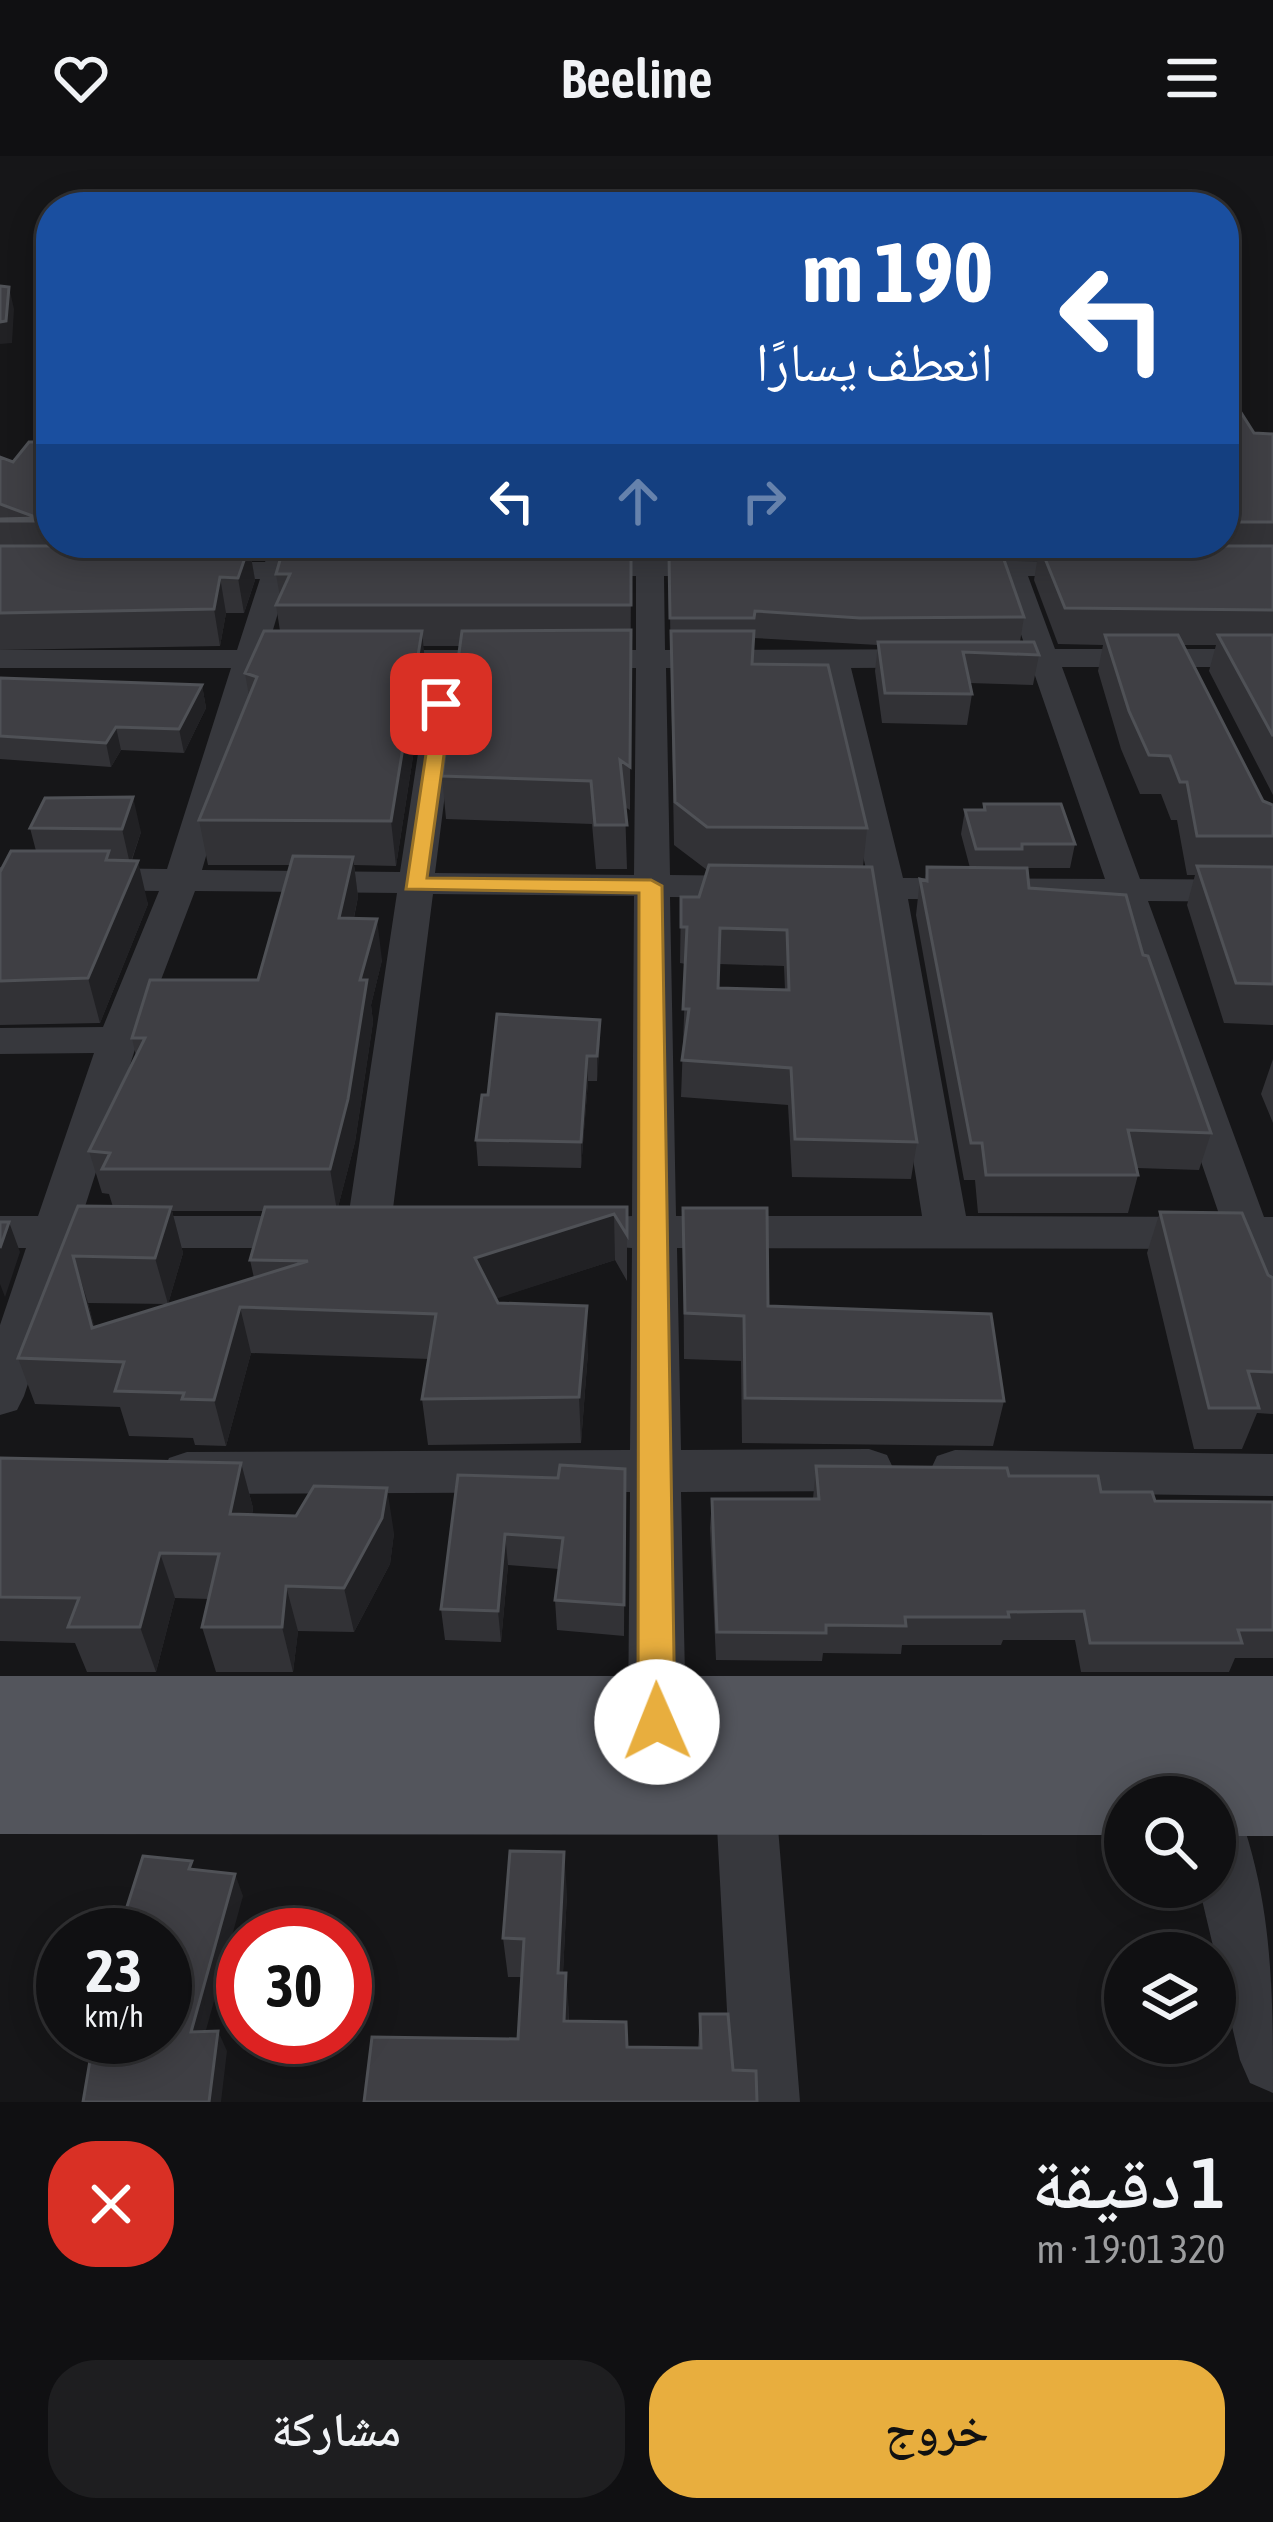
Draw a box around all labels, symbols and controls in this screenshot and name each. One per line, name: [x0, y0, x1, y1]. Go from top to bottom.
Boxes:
icon: heart: [48, 45, 114, 111]
icon: menu: [1159, 45, 1225, 111]
text: Beeline: [561, 48, 712, 109]
text: 190 m: [803, 224, 993, 320]
icon: left: [1035, 240, 1191, 396]
text: انعطف يسارًا: [756, 331, 993, 392]
icon: left: [479, 468, 545, 534]
icon: ahead: [605, 468, 671, 534]
icon: right: [731, 468, 797, 534]
pin: [390, 653, 492, 755]
icon: arrive: [408, 671, 474, 737]
position arrow: [594, 1659, 720, 1785]
map controls: [1104, 1776, 1236, 2064]
button: search: [1104, 1776, 1236, 1908]
speed limit sign: 30: [216, 1908, 372, 2064]
button: layers: [1104, 1932, 1236, 2064]
text: 23: [86, 1936, 142, 2005]
text: km/h: [84, 1999, 144, 2033]
button: close: [48, 2141, 174, 2267]
text: 1 دقيقة: [1032, 2141, 1225, 2223]
text: 320 m · 19:01: [1037, 2227, 1225, 2271]
button: مشاركة: [48, 2360, 625, 2498]
button: خروج: [649, 2360, 1225, 2498]

